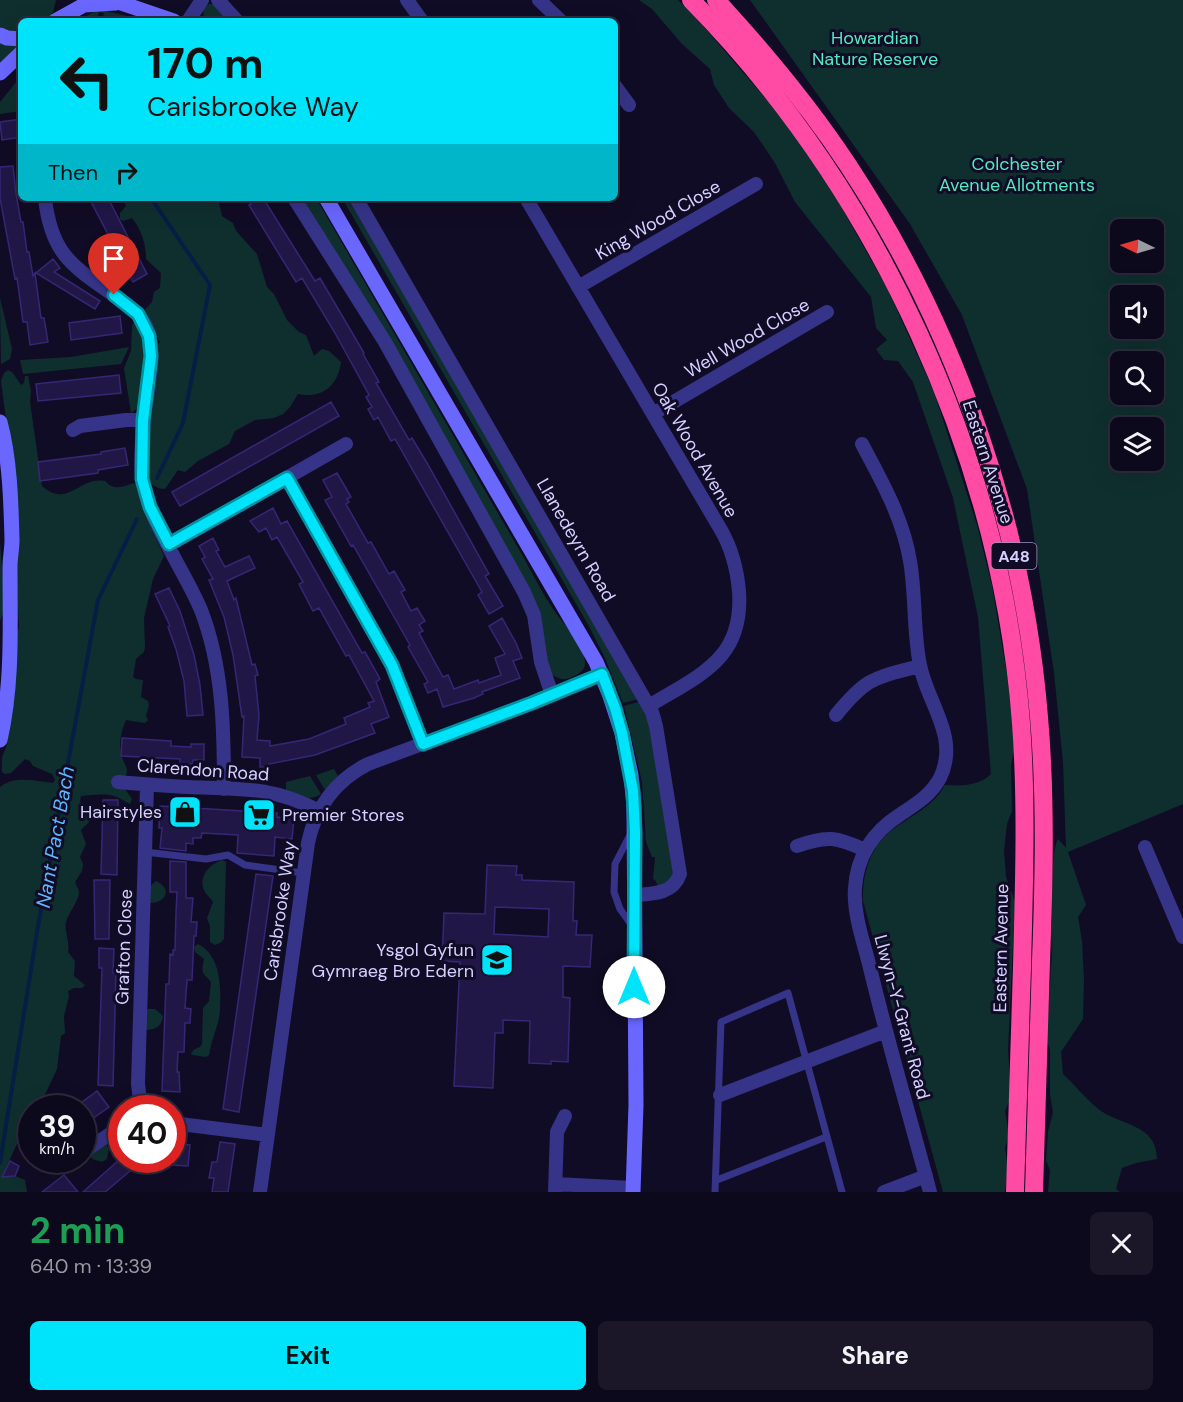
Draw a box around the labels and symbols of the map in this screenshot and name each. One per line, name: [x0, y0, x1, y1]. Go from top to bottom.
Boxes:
park label: Howardian Nature Reserve: [812, 26, 938, 71]
park label: Colchester Avenue Allotments: [939, 152, 1095, 197]
street label: King Wood Close: [591, 174, 725, 266]
north arrow: [1110, 219, 1164, 273]
pin: [88, 233, 139, 295]
street label: Well Wood Close: [680, 293, 814, 383]
street label: Oak Wood Avenue: [646, 378, 744, 522]
street label: Eastern Avenue: [957, 397, 1019, 527]
street label: Llanedeyrn Road: [531, 474, 621, 606]
road number: A48: [992, 543, 1036, 569]
street label: Clarendon Road: [136, 753, 270, 787]
water label: Nant Pact Bach: [30, 764, 80, 910]
shop icon: Hairstyles: [167, 794, 203, 830]
supermarket icon: Premier Stores: [241, 797, 277, 833]
place label: Hairstyles: [80, 800, 162, 824]
place label: Premier Stores: [282, 803, 405, 827]
street label: Carisbrooke Way: [258, 839, 302, 983]
street label: Eastern Avenue: [988, 884, 1014, 1012]
street label: Grafton Close: [110, 889, 138, 1005]
street label: Llwyn-Y-Grant Road: [868, 932, 936, 1102]
place label: Ysgol Gyfun Gymraeg Bro Edern: [312, 938, 474, 983]
school or university icon: Ysgol Gyfun Gymraeg Bro Edern: [479, 942, 515, 978]
position arrow: [602, 955, 666, 1019]
speed limit sign: 40: [108, 1095, 186, 1173]

